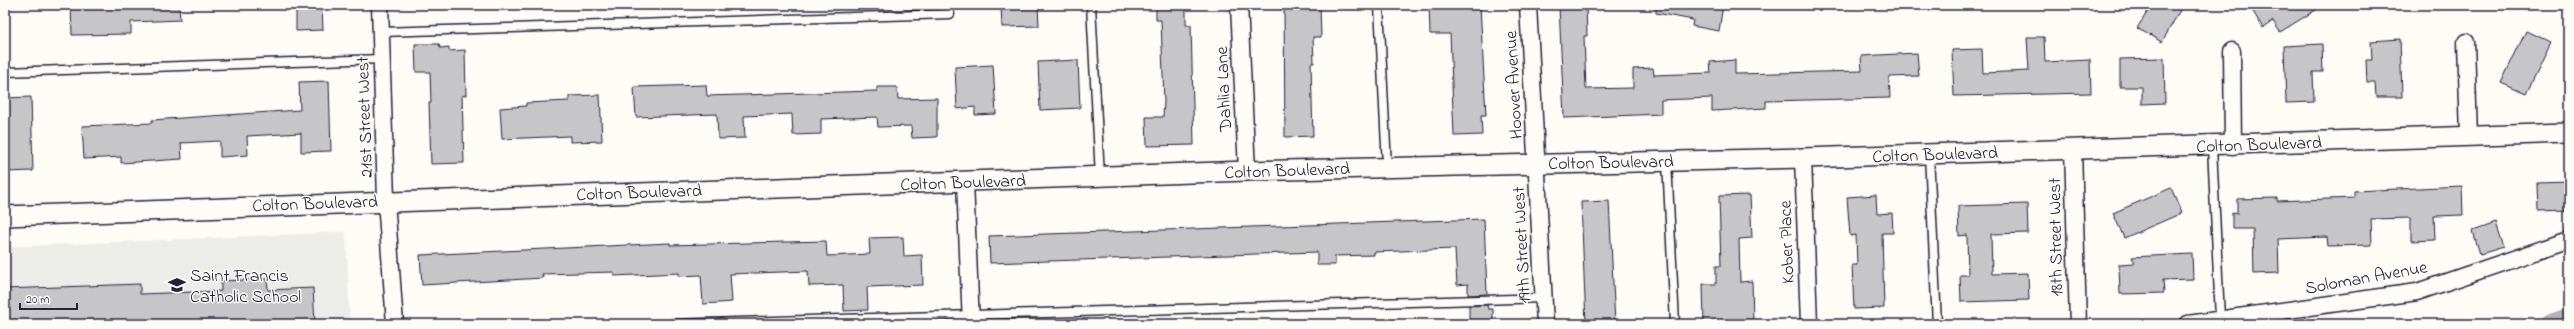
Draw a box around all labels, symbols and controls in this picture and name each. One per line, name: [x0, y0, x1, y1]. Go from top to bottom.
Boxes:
street label: Hoover Avenue: [1499, 29, 1531, 140]
street label: Dahlia Lane: [1210, 45, 1240, 133]
street label: 21st Street West: [351, 56, 381, 178]
street label: Colton Boulevard: [2196, 131, 2322, 161]
street label: Colton Boulevard: [1872, 141, 1998, 171]
street label: Colton Boulevard: [1548, 150, 1674, 178]
street label: Colton Boulevard: [1224, 157, 1350, 187]
street label: Colton Boulevard: [900, 169, 1026, 199]
street label: 18th Street West: [2043, 177, 2071, 297]
street label: Colton Boulevard: [576, 179, 702, 209]
street label: 19th Street West: [1507, 186, 1539, 304]
street label: Colton Boulevard: [252, 190, 378, 220]
street label: Kober Place: [1774, 199, 1802, 284]
street label: Soloman Avenue: [2303, 255, 2430, 303]
place label: Saint Francis Catholic School: [190, 264, 301, 311]
school or university icon: Saint Francis Catholic School: [167, 275, 187, 295]
scale bar: [20, 285, 77, 311]
text: 20 m: [26, 291, 49, 309]

